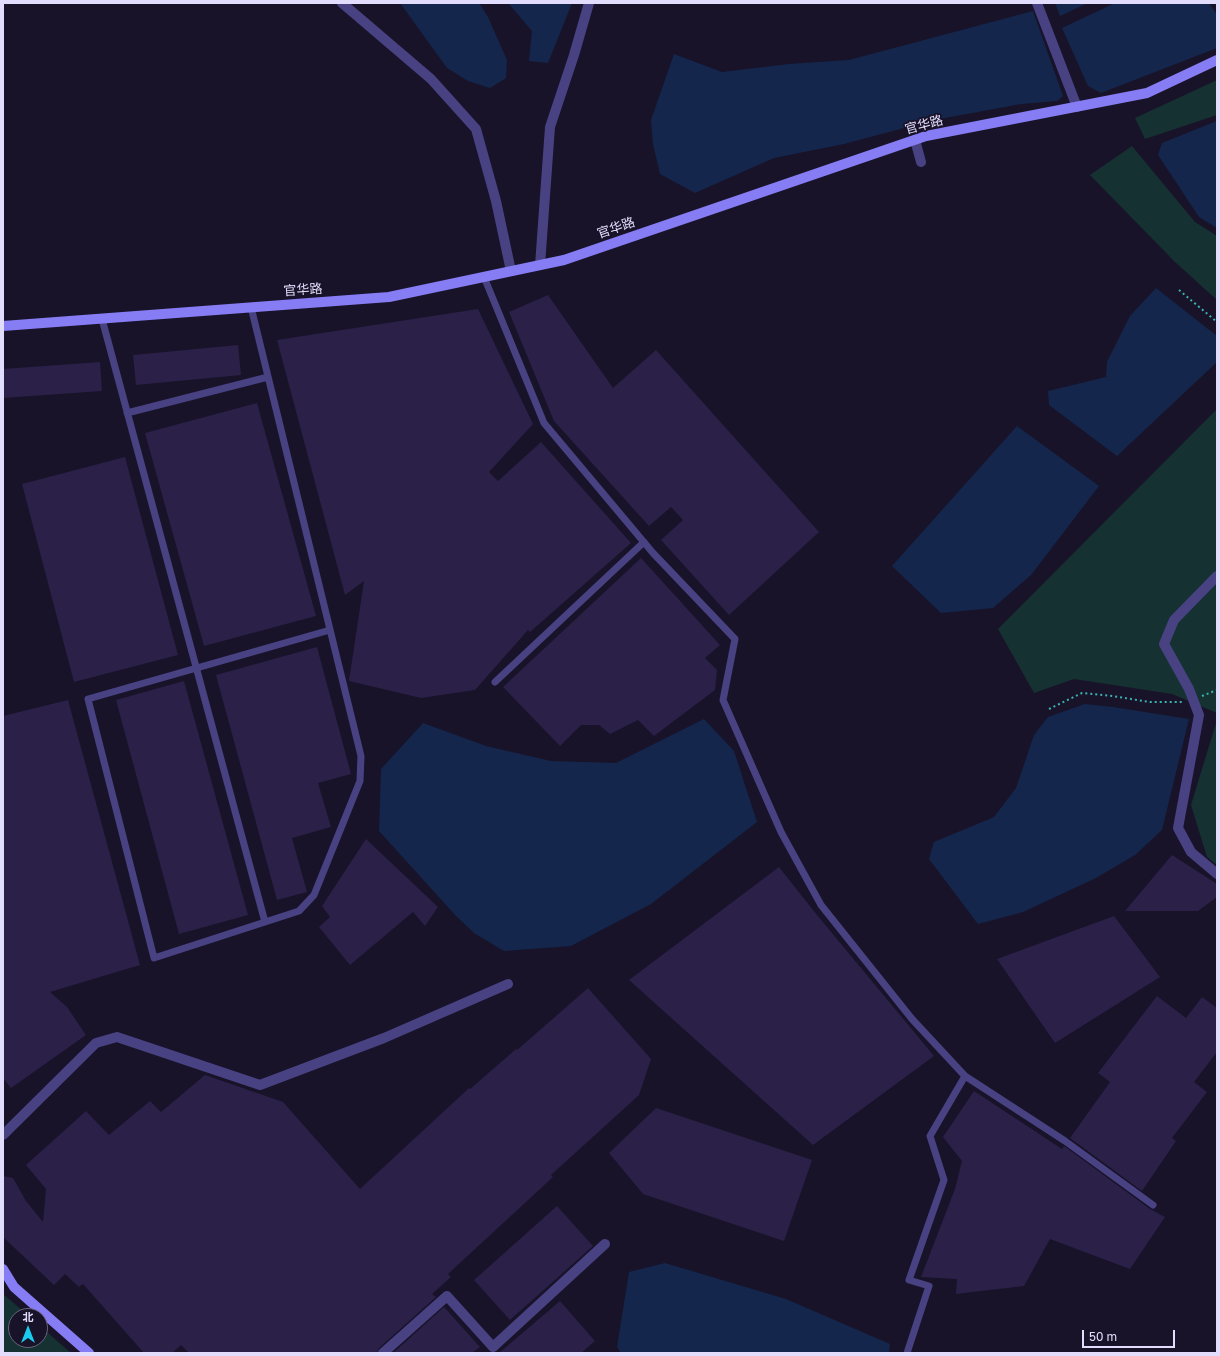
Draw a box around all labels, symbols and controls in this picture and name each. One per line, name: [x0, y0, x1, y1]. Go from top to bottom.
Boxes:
street label: 官华路: [903, 112, 945, 138]
street label: 官华路: [595, 214, 637, 242]
street label: 官华路: [283, 281, 323, 299]
north arrow: [8, 1308, 48, 1348]
text: 北: [23, 1310, 34, 1323]
scale bar: [1084, 1322, 1177, 1348]
text: 50 m: [1089, 1329, 1117, 1344]

